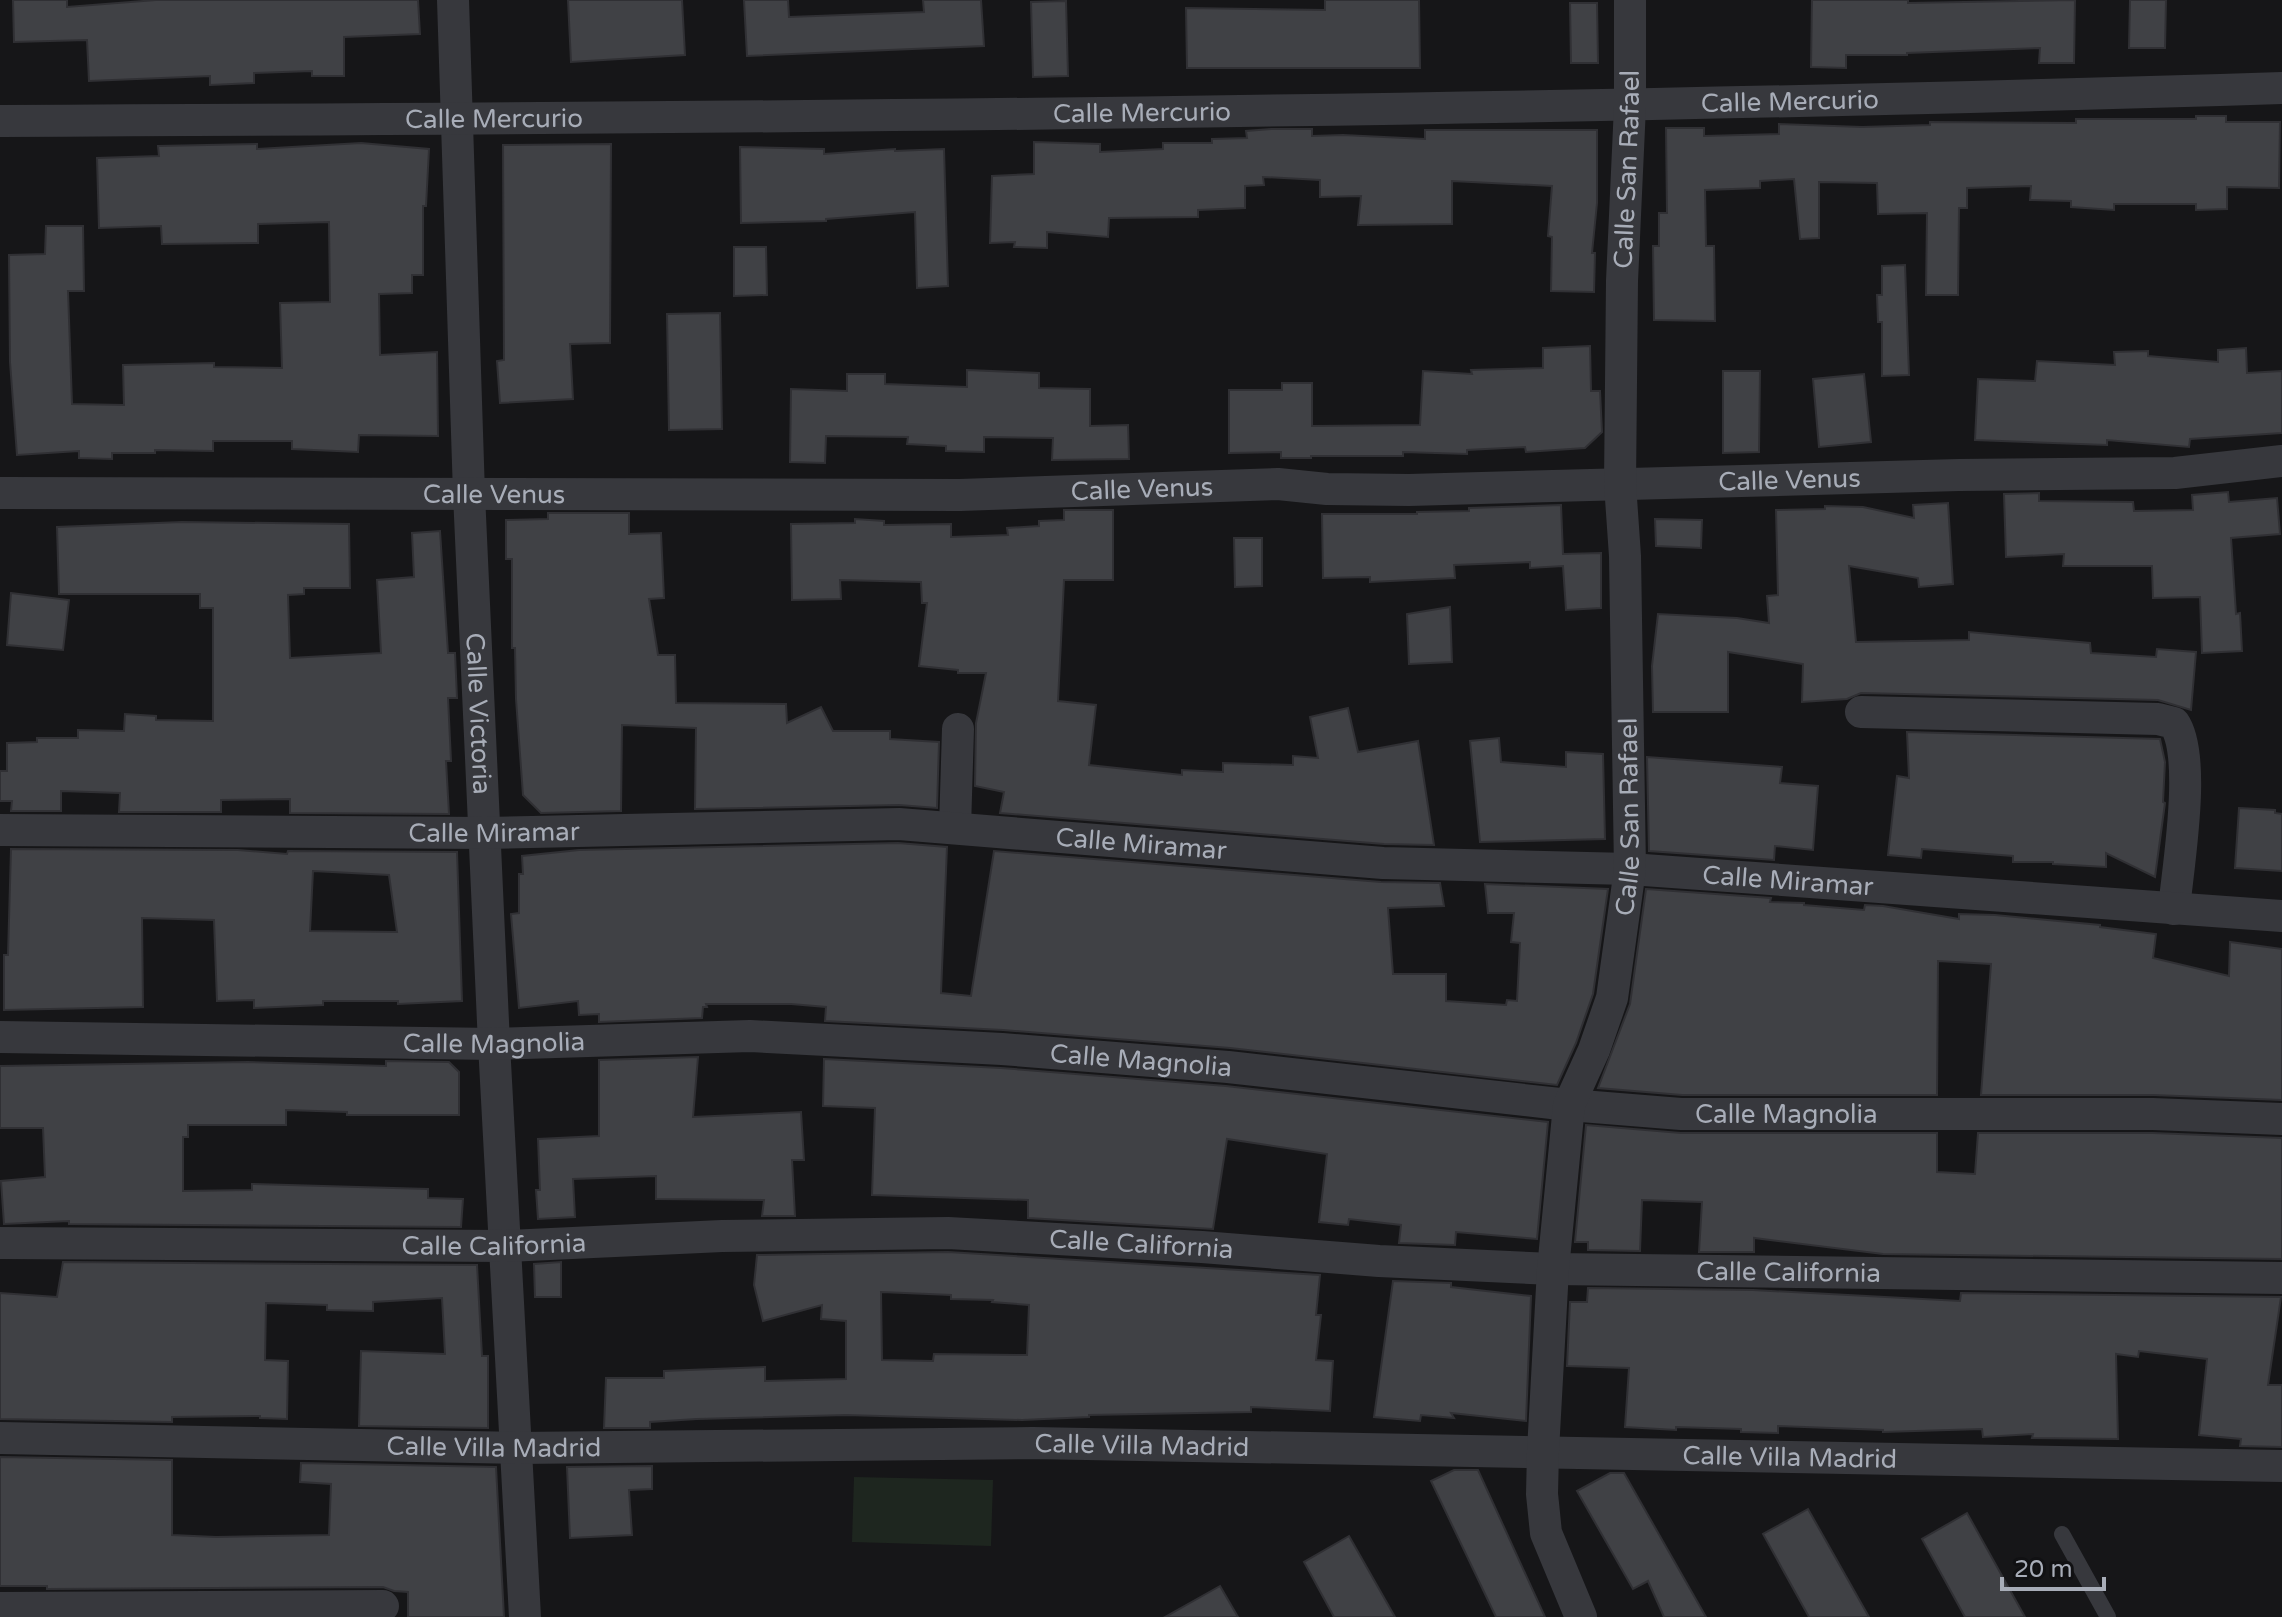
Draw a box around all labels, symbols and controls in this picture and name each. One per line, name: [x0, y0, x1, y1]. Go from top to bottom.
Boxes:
street label: Calle San Rafael: [1607, 70, 1646, 269]
street label: Calle Mercurio: [1700, 84, 1879, 119]
street label: Calle Mercurio: [1053, 96, 1231, 129]
street label: Calle Mercurio: [405, 102, 583, 135]
street label: Calle Venus: [1718, 462, 1861, 497]
street label: Calle Venus: [1070, 471, 1214, 507]
street label: Calle Venus: [423, 478, 565, 510]
street label: Calle Victoria: [460, 632, 498, 795]
street label: Calle San Rafael: [1608, 717, 1646, 918]
street label: Calle Miramar: [408, 815, 580, 849]
street label: Calle Miramar: [1054, 821, 1228, 866]
street label: Calle Miramar: [1701, 859, 1875, 902]
street label: Calle Magnolia: [402, 1026, 586, 1060]
street label: Calle Magnolia: [1049, 1037, 1233, 1083]
street label: Calle Magnolia: [1695, 1099, 1878, 1130]
street label: Calle California: [1048, 1223, 1235, 1265]
street label: Calle California: [402, 1227, 587, 1262]
street label: Calle California: [1696, 1255, 1881, 1289]
street label: Calle Villa Madrid: [1034, 1428, 1250, 1462]
street label: Calle Villa Madrid: [386, 1430, 601, 1464]
street label: Calle Villa Madrid: [1682, 1439, 1897, 1474]
scale bar: [2002, 1541, 2104, 1591]
text: 20 m: [2014, 1555, 2072, 1584]

